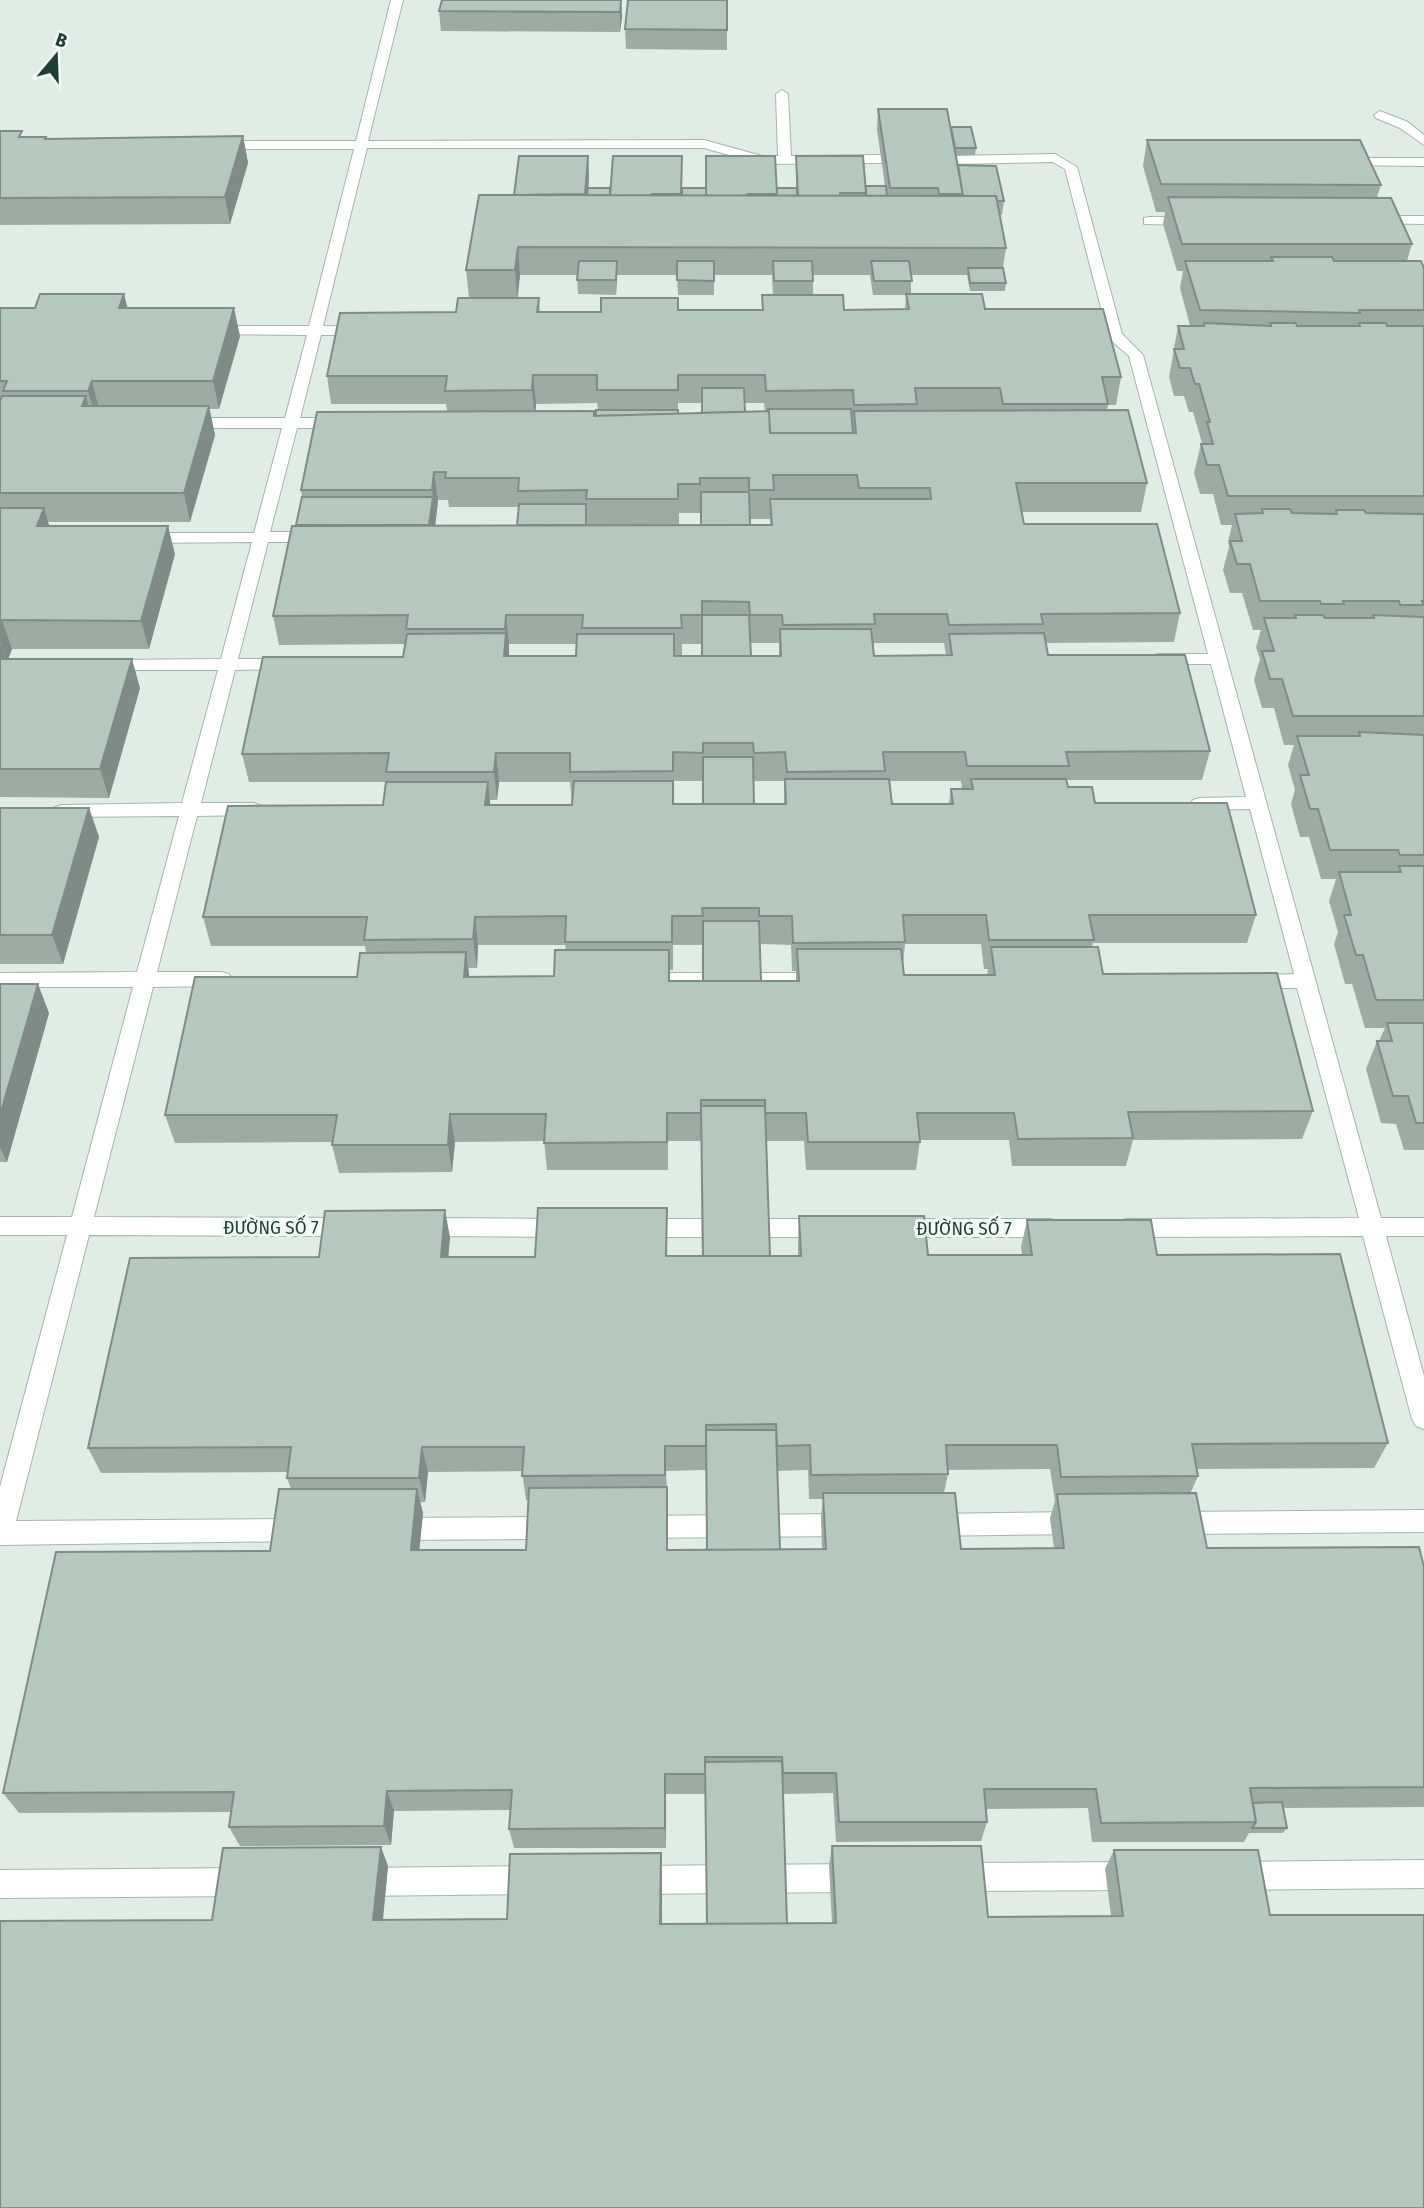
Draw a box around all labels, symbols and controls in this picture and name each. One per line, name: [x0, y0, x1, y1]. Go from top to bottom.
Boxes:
north arrow: [21, 21, 91, 91]
text: B: [53, 28, 70, 53]
street label: ĐƯỜNG SỐ 7: [223, 1214, 319, 1239]
street label: ĐƯỜNG SỐ 7: [916, 1215, 1012, 1240]

